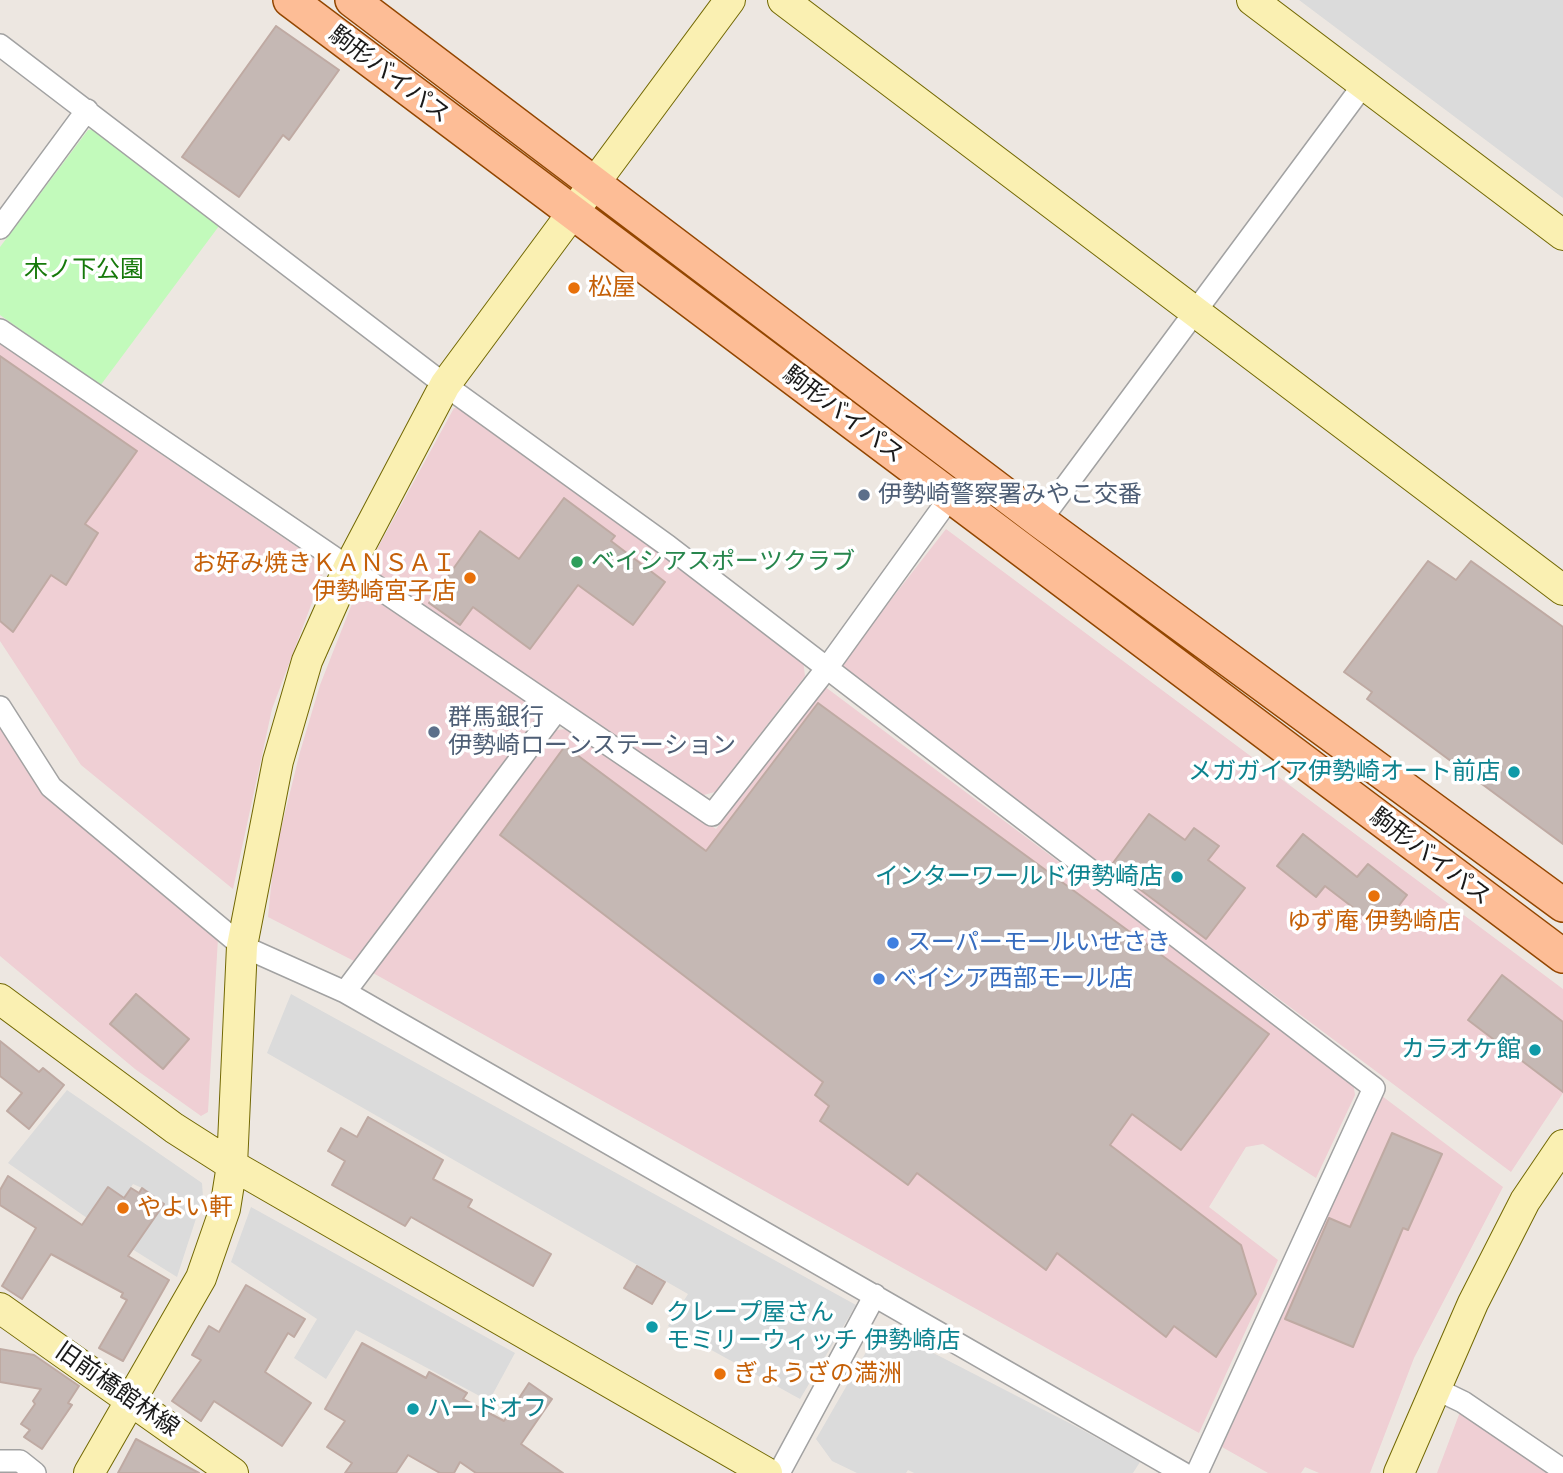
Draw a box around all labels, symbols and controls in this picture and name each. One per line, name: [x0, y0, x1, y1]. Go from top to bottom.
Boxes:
street label: 駒形バイパス: [323, 20, 455, 130]
park label: 木ノ下公園: [24, 256, 144, 284]
place label: 松屋: [588, 274, 636, 302]
marker: 松屋: [566, 280, 582, 296]
street label: 駒形バイパス: [777, 360, 909, 470]
place label: 伊勢崎警察署みやこ交番: [878, 481, 1142, 509]
marker: 伊勢崎警察署みやこ交番: [856, 487, 872, 503]
place label: ベイシアスポーツクラブ: [591, 548, 855, 576]
place label: お好み焼きＫＡＮＳＡＩ 伊勢崎宮子店: [192, 550, 456, 606]
marker: ベイシアスポーツクラブ: [569, 554, 585, 570]
marker: お好み焼きＫＡＮＳＡＩ 伊勢崎宮子店: [462, 570, 478, 586]
place label: 群馬銀行 伊勢崎ローンステーション: [448, 704, 736, 760]
marker: 群馬銀行 伊勢崎ローンステーション: [426, 724, 442, 740]
place label: メガガイア伊勢崎オート前店: [1188, 758, 1500, 786]
marker: メガガイア伊勢崎オート前店: [1506, 764, 1522, 780]
street label: 駒形バイパス: [1364, 802, 1496, 912]
place label: インターワールド伊勢崎店: [875, 863, 1163, 891]
marker: インターワールド伊勢崎店: [1169, 869, 1185, 885]
marker: ゆず庵 伊勢崎店: [1366, 888, 1382, 904]
place label: ゆず庵 伊勢崎店: [1287, 908, 1461, 936]
place label: スーパーモールいせさき: [907, 929, 1171, 957]
marker: スーパーモールいせさき: [885, 935, 901, 951]
place label: ベイシア西部モール店: [893, 965, 1133, 993]
marker: ベイシア西部モール店: [871, 971, 887, 987]
place label: カラオケ館: [1401, 1036, 1521, 1064]
marker: カラオケ館: [1527, 1042, 1543, 1058]
place label: やよい軒: [137, 1194, 233, 1222]
marker: やよい軒: [115, 1200, 131, 1216]
place label: クレープ屋さん モミリーウィッチ 伊勢崎店: [666, 1299, 960, 1355]
marker: クレープ屋さん モミリーウィッチ 伊勢崎店: [644, 1319, 660, 1335]
street label: 旧前橋館林線: [50, 1337, 184, 1443]
place label: ぎょうざの満洲: [734, 1360, 902, 1388]
marker: ぎょうざの満洲: [712, 1366, 728, 1382]
place label: ハードオフ: [427, 1395, 547, 1423]
marker: ハードオフ: [405, 1401, 421, 1417]

